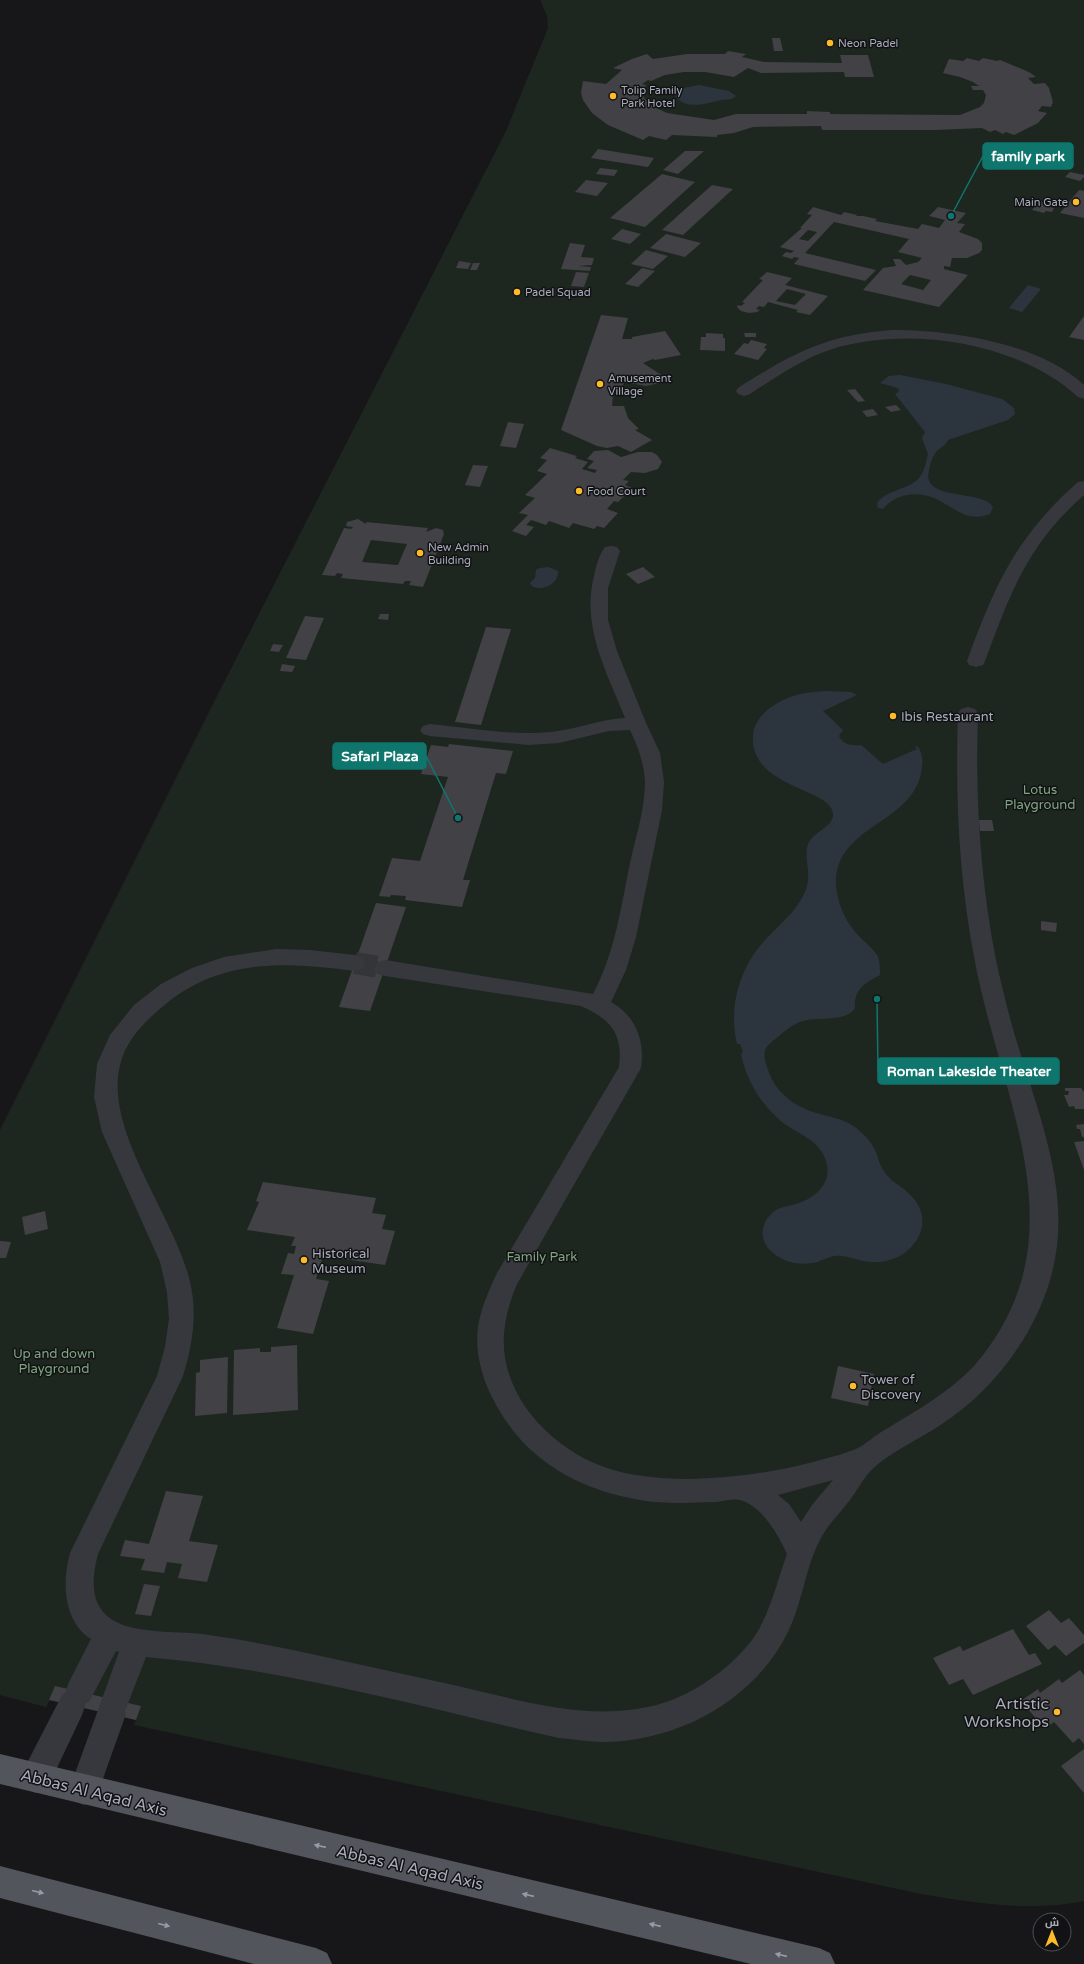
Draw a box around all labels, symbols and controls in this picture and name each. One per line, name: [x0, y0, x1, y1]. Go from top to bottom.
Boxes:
place label: Neon Padel: [838, 37, 898, 50]
marker: Neon Padel: [825, 38, 835, 48]
place label: Tolip Family Park Hotel: [621, 84, 683, 110]
marker: Tolip Family Park Hotel: [608, 91, 618, 101]
callout: family park: [983, 143, 1073, 169]
text: family park: [990, 148, 1065, 165]
place label: Main Gate: [1014, 196, 1068, 209]
marker: Main Gate: [1071, 197, 1081, 207]
place label: Padel Squad: [525, 286, 591, 299]
marker: Padel Squad: [512, 287, 522, 297]
place label: Amusement Village: [608, 372, 672, 398]
marker: Amusement Village: [595, 379, 605, 389]
place label: Food Court: [587, 485, 646, 498]
marker: Food Court: [574, 486, 584, 496]
place label: New Admin Building: [428, 541, 489, 567]
marker: New Admin Building: [415, 548, 425, 558]
place label: Ibis Restaurant: [901, 709, 994, 725]
marker: Ibis Restaurant: [888, 711, 898, 721]
callout: Safari Plaza: [333, 743, 426, 769]
text: Safari Plaza: [341, 748, 419, 765]
park label: Lotus Playground: [1005, 782, 1075, 813]
callout: Roman Lakeside Theater: [878, 1058, 1059, 1084]
text: Roman Lakeside Theater: [887, 1063, 1052, 1080]
place label: Historical Museum: [312, 1246, 370, 1277]
park label: Family Park: [507, 1249, 577, 1265]
marker: Historical Museum: [299, 1255, 309, 1265]
park label: Up and down Playground: [13, 1346, 95, 1377]
place label: Tower of Discovery: [861, 1372, 921, 1403]
marker: Tower of Discovery: [848, 1381, 858, 1391]
place label: Artistic Workshops: [964, 1694, 1049, 1732]
marker: Artistic Workshops: [1052, 1707, 1062, 1717]
street label: Abbas Al Aqad Axis: [18, 1765, 169, 1821]
street label: Abbas Al Aqad Axis: [334, 1841, 485, 1895]
one-way arrow: [314, 1843, 326, 1849]
one-way arrow: [32, 1889, 44, 1895]
one-way arrow: [522, 1892, 535, 1898]
north arrow: [1032, 1912, 1072, 1952]
text: ش: [1045, 1916, 1059, 1929]
one-way arrow: [157, 1922, 170, 1928]
one-way arrow: [649, 1922, 661, 1928]
one-way arrow: [775, 1952, 787, 1958]

